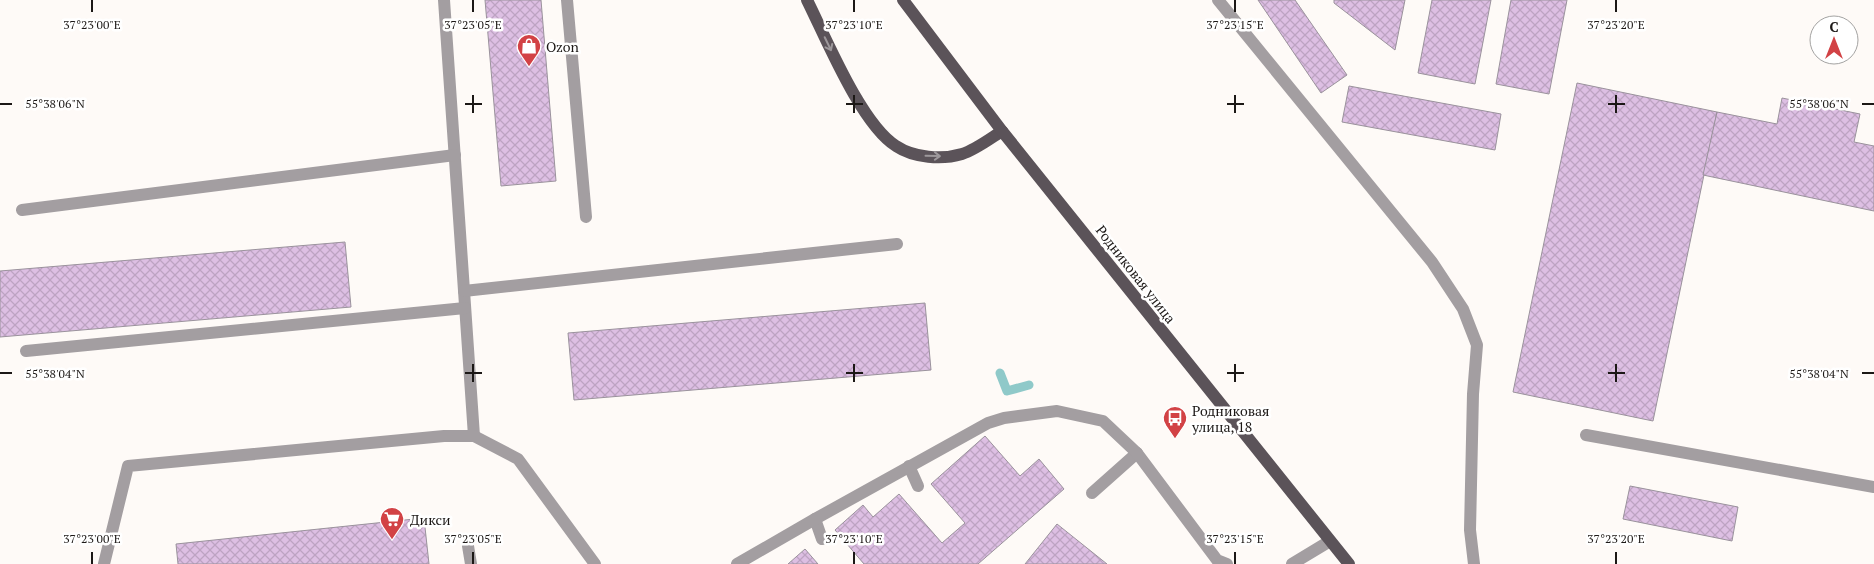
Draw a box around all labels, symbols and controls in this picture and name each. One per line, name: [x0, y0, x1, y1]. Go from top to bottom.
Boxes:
north arrow: [1809, 15, 1859, 65]
text: 37°23'00"E: [63, 17, 121, 32]
text: 37°23'05"E: [444, 17, 502, 32]
text: 37°23'10"E: [825, 17, 883, 32]
text: 37°23'15"E: [1206, 17, 1264, 32]
text: 37°23'20"E: [1587, 17, 1645, 32]
text: С: [1829, 17, 1839, 36]
shop icon: Ozon: [516, 33, 542, 67]
one-way arrow: [824, 36, 834, 51]
place label: Ozon: [546, 37, 580, 56]
text: 55°38'06"N: [25, 96, 85, 111]
text: 55°38'06"N: [1789, 96, 1849, 111]
one-way arrow: [924, 152, 940, 161]
street label: Родниковая улица: [1092, 221, 1180, 327]
text: 55°38'04"N: [25, 366, 85, 381]
text: 55°38'04"N: [1789, 366, 1849, 381]
place label: Родниковая улица, 18: [1191, 401, 1270, 436]
bus stop icon: Родниковая улица, 18: [1162, 405, 1188, 439]
supermarket icon: Дикси: [379, 506, 405, 540]
place label: Дикси: [410, 510, 451, 529]
text: 37°23'00"E: [63, 531, 121, 546]
text: 37°23'05"E: [444, 531, 502, 546]
text: 37°23'10"E: [825, 531, 883, 546]
text: 37°23'15"E: [1206, 531, 1264, 546]
text: 37°23'20"E: [1587, 531, 1645, 546]

